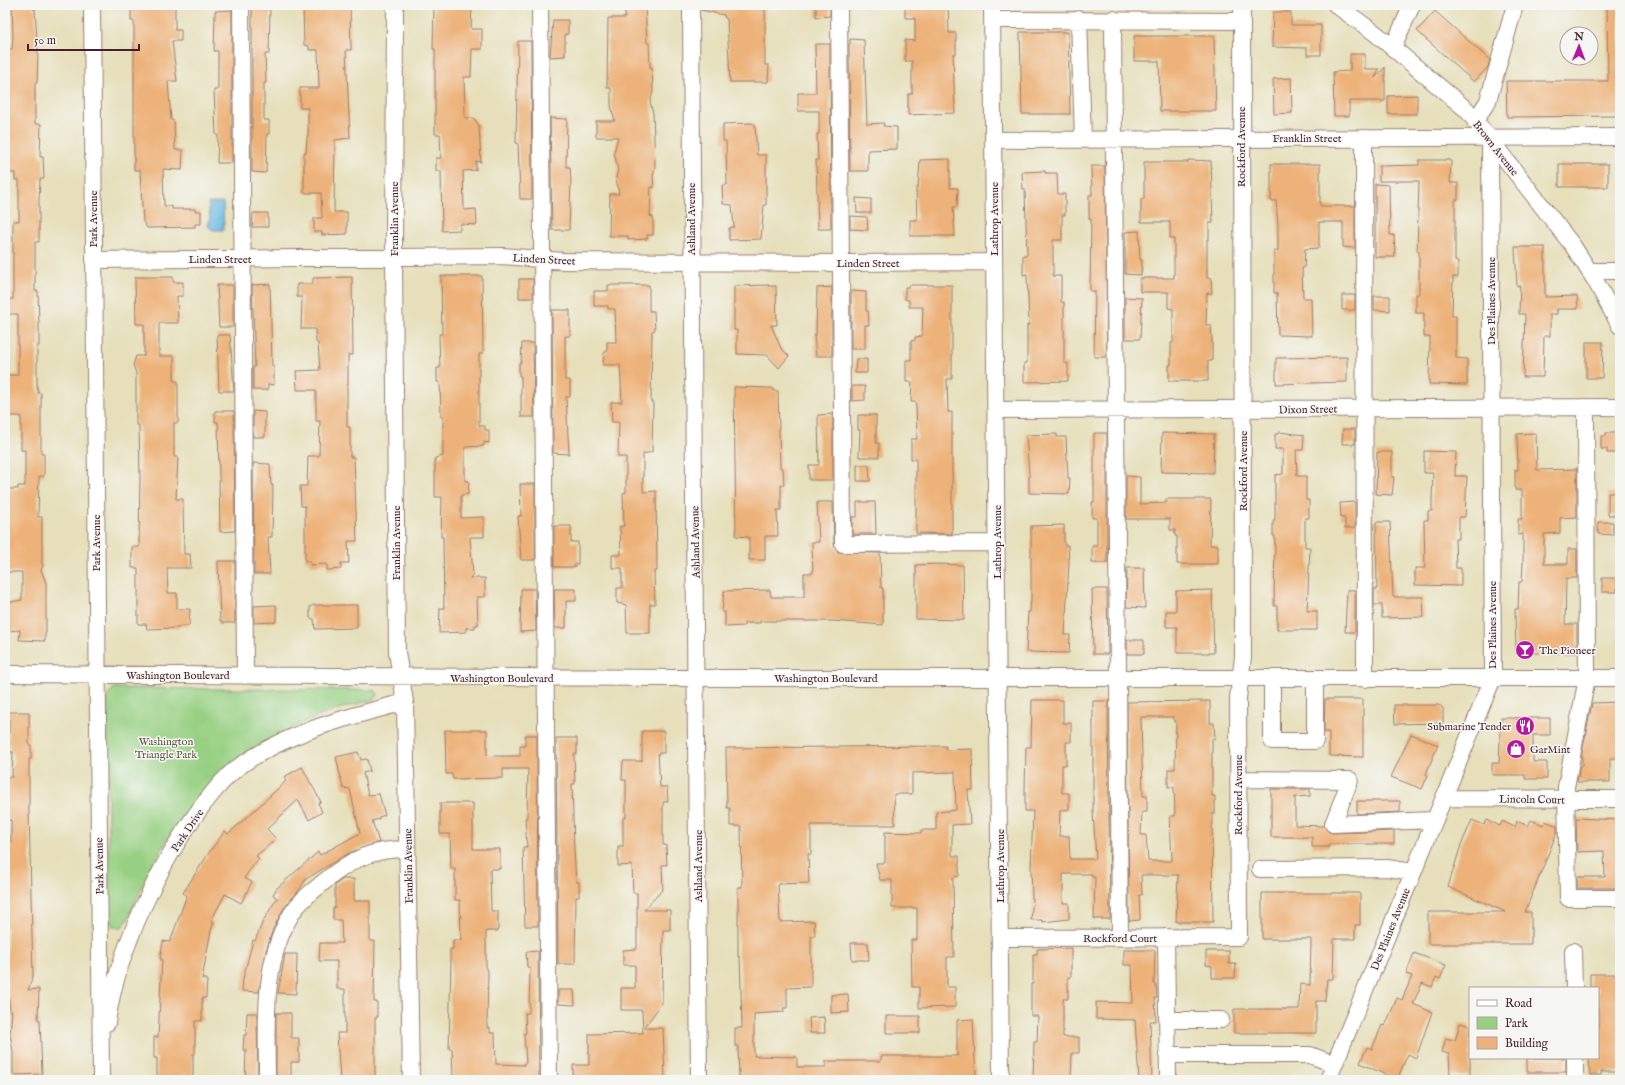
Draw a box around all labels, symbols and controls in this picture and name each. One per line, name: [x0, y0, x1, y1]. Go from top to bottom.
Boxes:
scale bar: [28, 26, 139, 52]
north arrow: [1559, 26, 1599, 66]
text: N: [1573, 30, 1585, 44]
text: 50 m: [34, 33, 56, 48]
street label: Rockford Avenue: [1235, 107, 1249, 187]
street label: Brown Avenue: [1469, 118, 1521, 179]
street label: Franklin Street: [1273, 132, 1342, 146]
street label: Franklin Avenue: [388, 181, 402, 257]
street label: Lathrop Avenue: [988, 182, 1002, 256]
street label: Ashland Avenue: [685, 183, 699, 256]
street label: Park Avenue: [87, 191, 101, 247]
street label: Linden Street: [512, 251, 576, 269]
street label: Linden Street: [188, 253, 252, 267]
street label: Linden Street: [836, 257, 900, 271]
street label: Des Plaines Avenue: [1485, 257, 1499, 345]
street label: Dixon Street: [1279, 402, 1338, 418]
street label: Rockford Avenue: [1237, 431, 1251, 511]
street label: Franklin Avenue: [390, 505, 404, 581]
street label: Lathrop Avenue: [991, 505, 1005, 579]
street label: Ashland Avenue: [688, 506, 704, 579]
street label: Park Avenue: [90, 515, 104, 571]
street label: Des Plaines Avenue: [1486, 581, 1500, 669]
bar icon: The Pioneer: [1514, 639, 1536, 661]
place label: The Pioneer: [1539, 644, 1595, 658]
street label: Washington Boulevard: [126, 669, 230, 683]
street label: Washington Boulevard: [450, 672, 554, 686]
street label: Washington Boulevard: [774, 672, 878, 686]
restaurant icon: Submarine Tender: [1514, 715, 1536, 737]
place label: Submarine Tender: [1427, 720, 1511, 734]
park label: Washington Triangle Park: [135, 735, 197, 762]
shop icon: GarMint: [1505, 738, 1527, 760]
place label: GarMint: [1530, 743, 1570, 757]
street label: Rockford Avenue: [1232, 755, 1246, 835]
street label: Lincoln Court: [1499, 792, 1565, 808]
street label: Park Drive: [168, 806, 207, 855]
street label: Franklin Avenue: [401, 828, 417, 904]
street label: Lathrop Avenue: [994, 829, 1008, 903]
street label: Ashland Avenue: [692, 830, 706, 903]
street label: Park Avenue: [93, 837, 107, 895]
street label: Des Plaines Avenue: [1368, 886, 1414, 973]
street label: Rockford Court: [1083, 932, 1157, 946]
legend: [1469, 987, 1599, 1059]
text: Road: [1505, 996, 1533, 1011]
text: Park: [1505, 1016, 1528, 1031]
text: Building: [1505, 1036, 1549, 1051]

